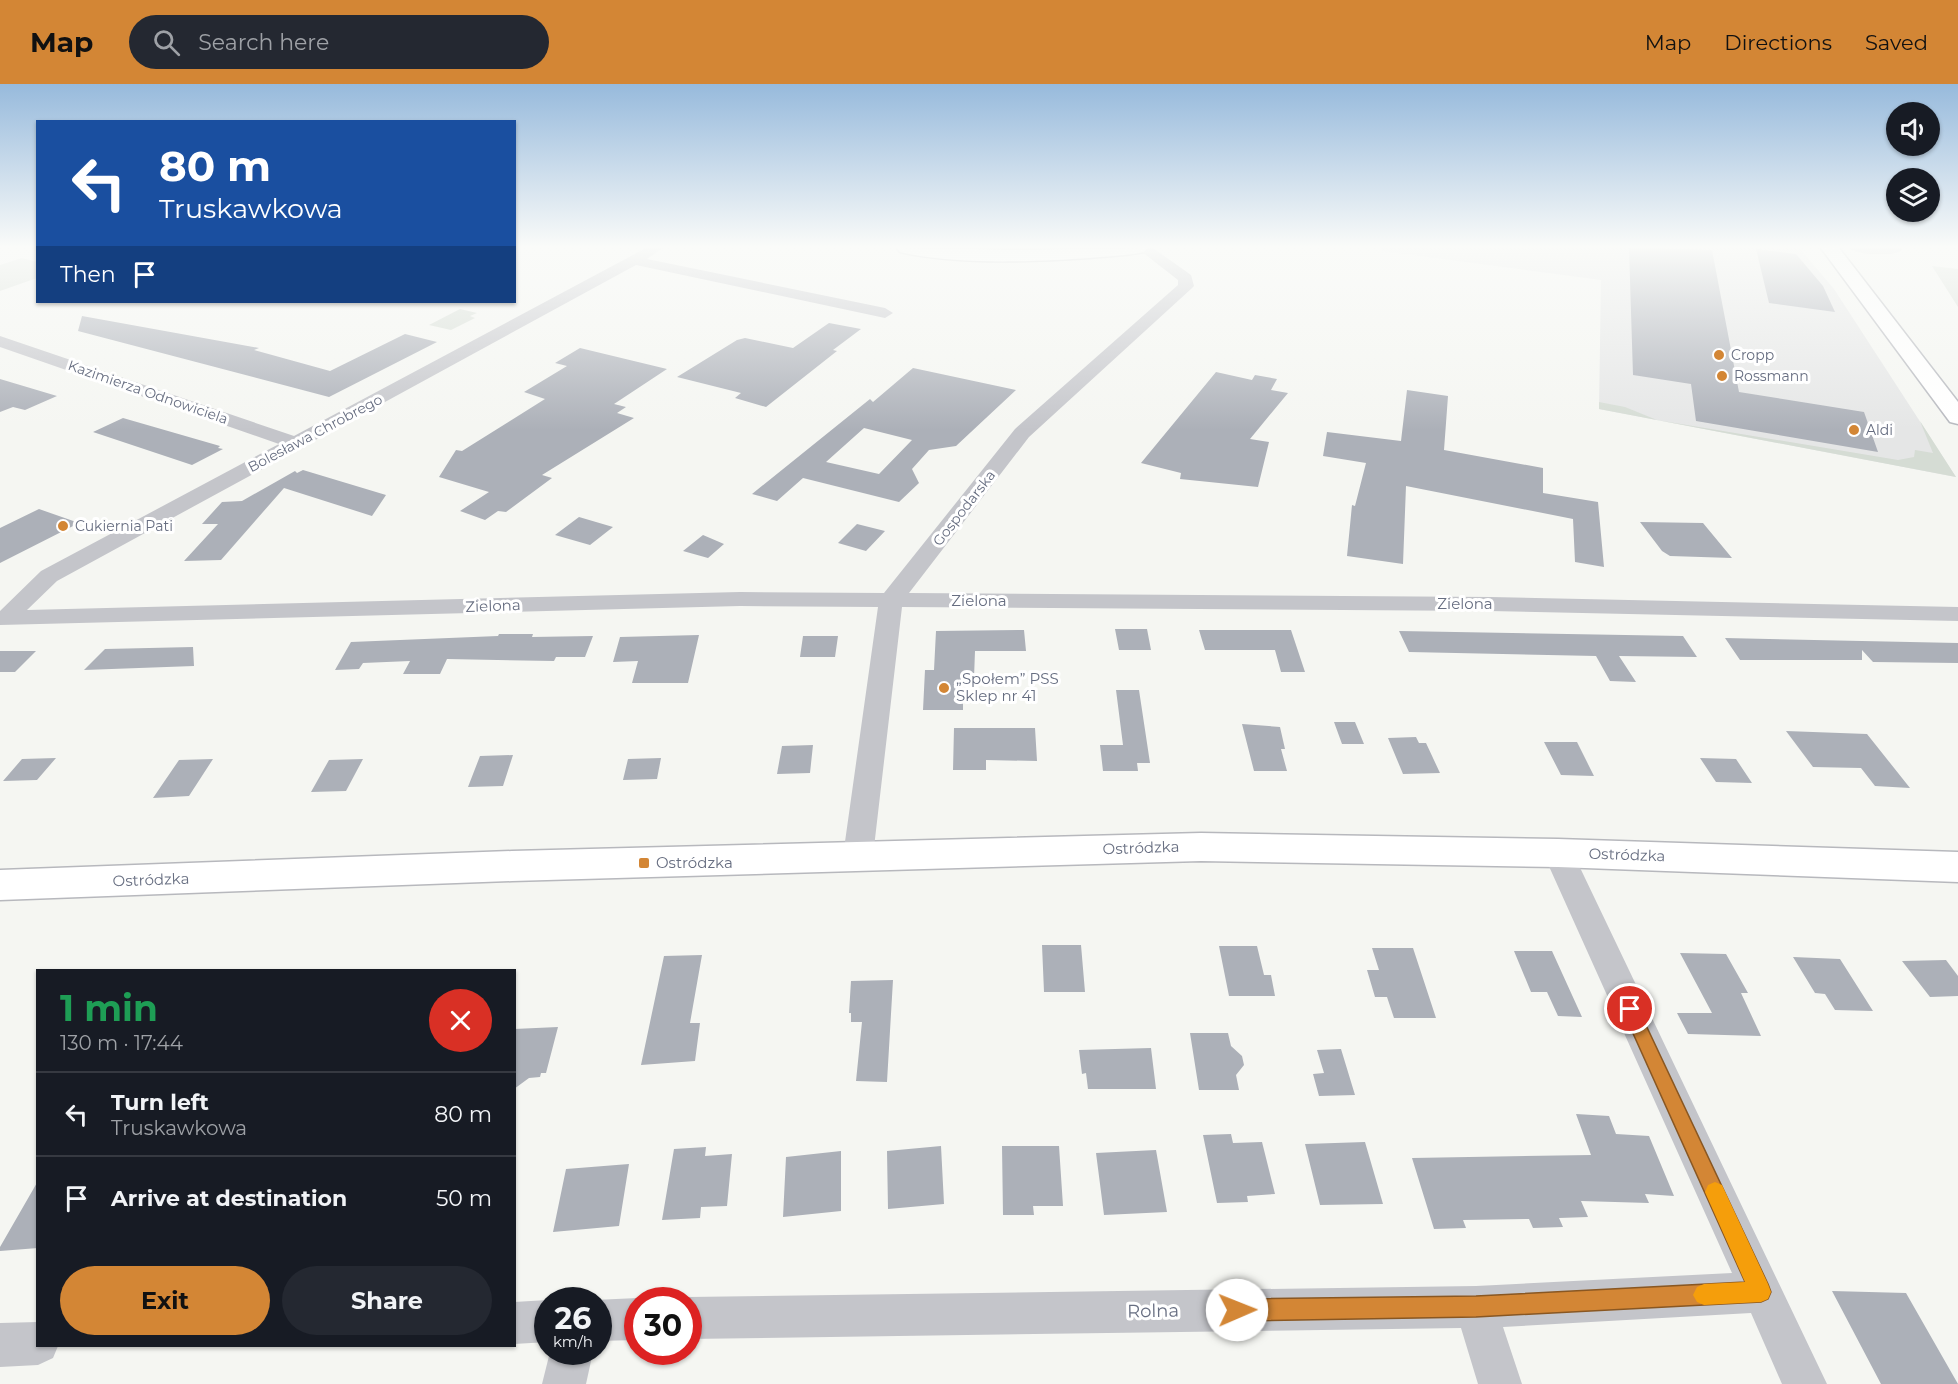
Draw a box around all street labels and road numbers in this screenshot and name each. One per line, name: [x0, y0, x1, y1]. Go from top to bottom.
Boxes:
street label: Kazimierza Odnowiciela: [66, 356, 230, 428]
street label: Bolesława Chrobrego: [245, 390, 386, 476]
street label: Gospodarska: [929, 466, 999, 550]
street label: Zielona: [951, 591, 1007, 610]
street label: Zielona: [1437, 594, 1493, 613]
street label: Zielona: [465, 595, 521, 616]
street label: Ostródzka: [1102, 837, 1180, 858]
street label: Ostródzka: [1588, 844, 1666, 865]
street label: Ostródzka: [112, 869, 190, 890]
street label: Rolna: [1127, 1300, 1179, 1322]

